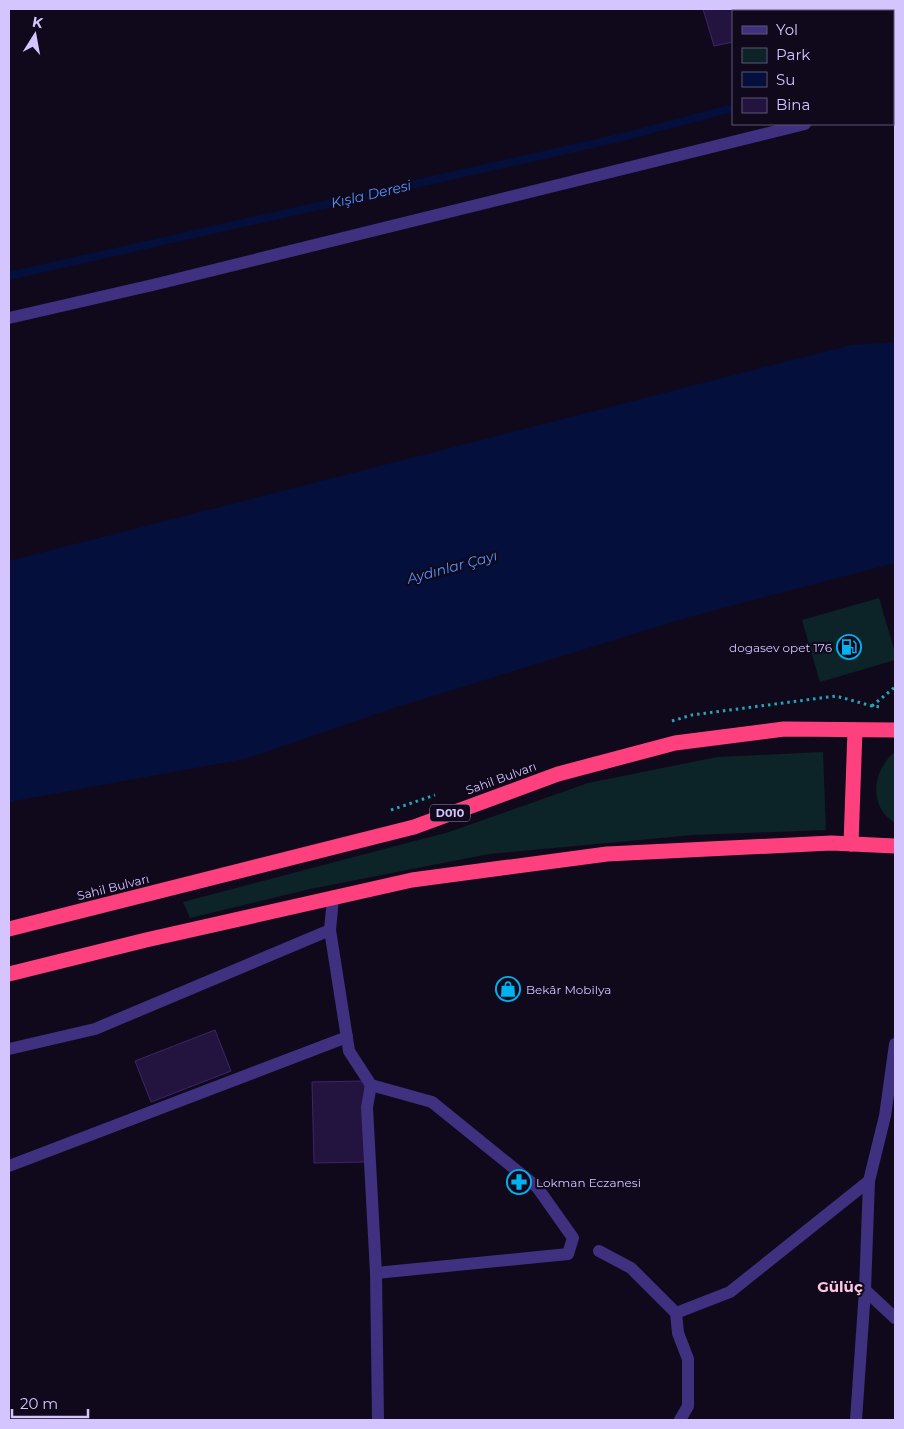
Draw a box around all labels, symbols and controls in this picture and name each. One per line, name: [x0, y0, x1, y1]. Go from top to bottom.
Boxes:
north arrow: [10, 10, 60, 60]
legend: [732, 10, 894, 125]
text: K: [31, 12, 45, 32]
text: Yol: [776, 20, 798, 39]
text: Park: [776, 45, 810, 64]
text: Su: [776, 70, 795, 89]
text: Bina: [776, 95, 810, 114]
water label: Kışla Deresi: [329, 176, 413, 212]
water label: Aydınlar Çayı: [404, 546, 499, 588]
fuel station icon: dogasev opet 176: [836, 634, 862, 660]
place label: dogasev opet 176: [729, 640, 832, 655]
street label: Sahil Bulvarı: [464, 758, 538, 798]
road number: D010: [430, 804, 470, 821]
street label: Sahil Bulvarı: [75, 871, 151, 903]
shop icon: Bekâr Mobilya: [495, 976, 521, 1002]
place label: Bekâr Mobilya: [526, 982, 611, 997]
pharmacy icon: Lokman Eczanesi: [506, 1169, 532, 1195]
place label: Lokman Eczanesi: [536, 1175, 641, 1190]
district label: Gülüç: [817, 1277, 863, 1296]
scale bar: [12, 1386, 89, 1418]
text: 20 m: [20, 1394, 58, 1413]

